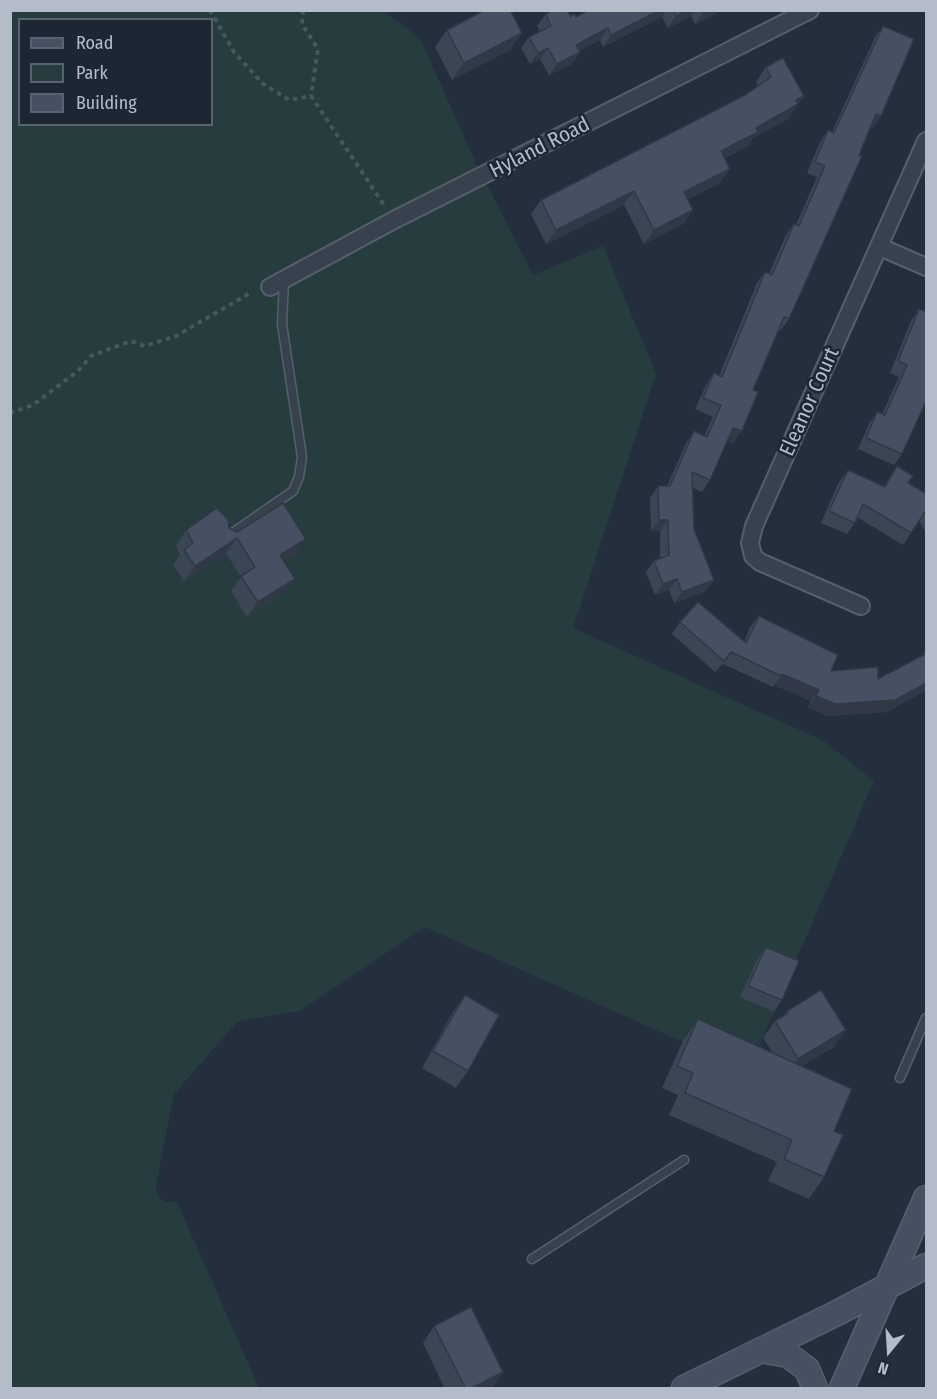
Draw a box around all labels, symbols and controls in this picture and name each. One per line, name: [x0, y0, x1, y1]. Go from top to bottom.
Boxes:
legend: [18, 18, 213, 126]
text: Road: [76, 32, 113, 54]
text: Park: [76, 62, 108, 84]
text: Building: [76, 92, 137, 114]
street label: Hyland Road: [486, 112, 594, 184]
street label: Eleanor Court: [775, 344, 845, 460]
north arrow: [859, 1321, 919, 1381]
text: N: [876, 1358, 891, 1379]

